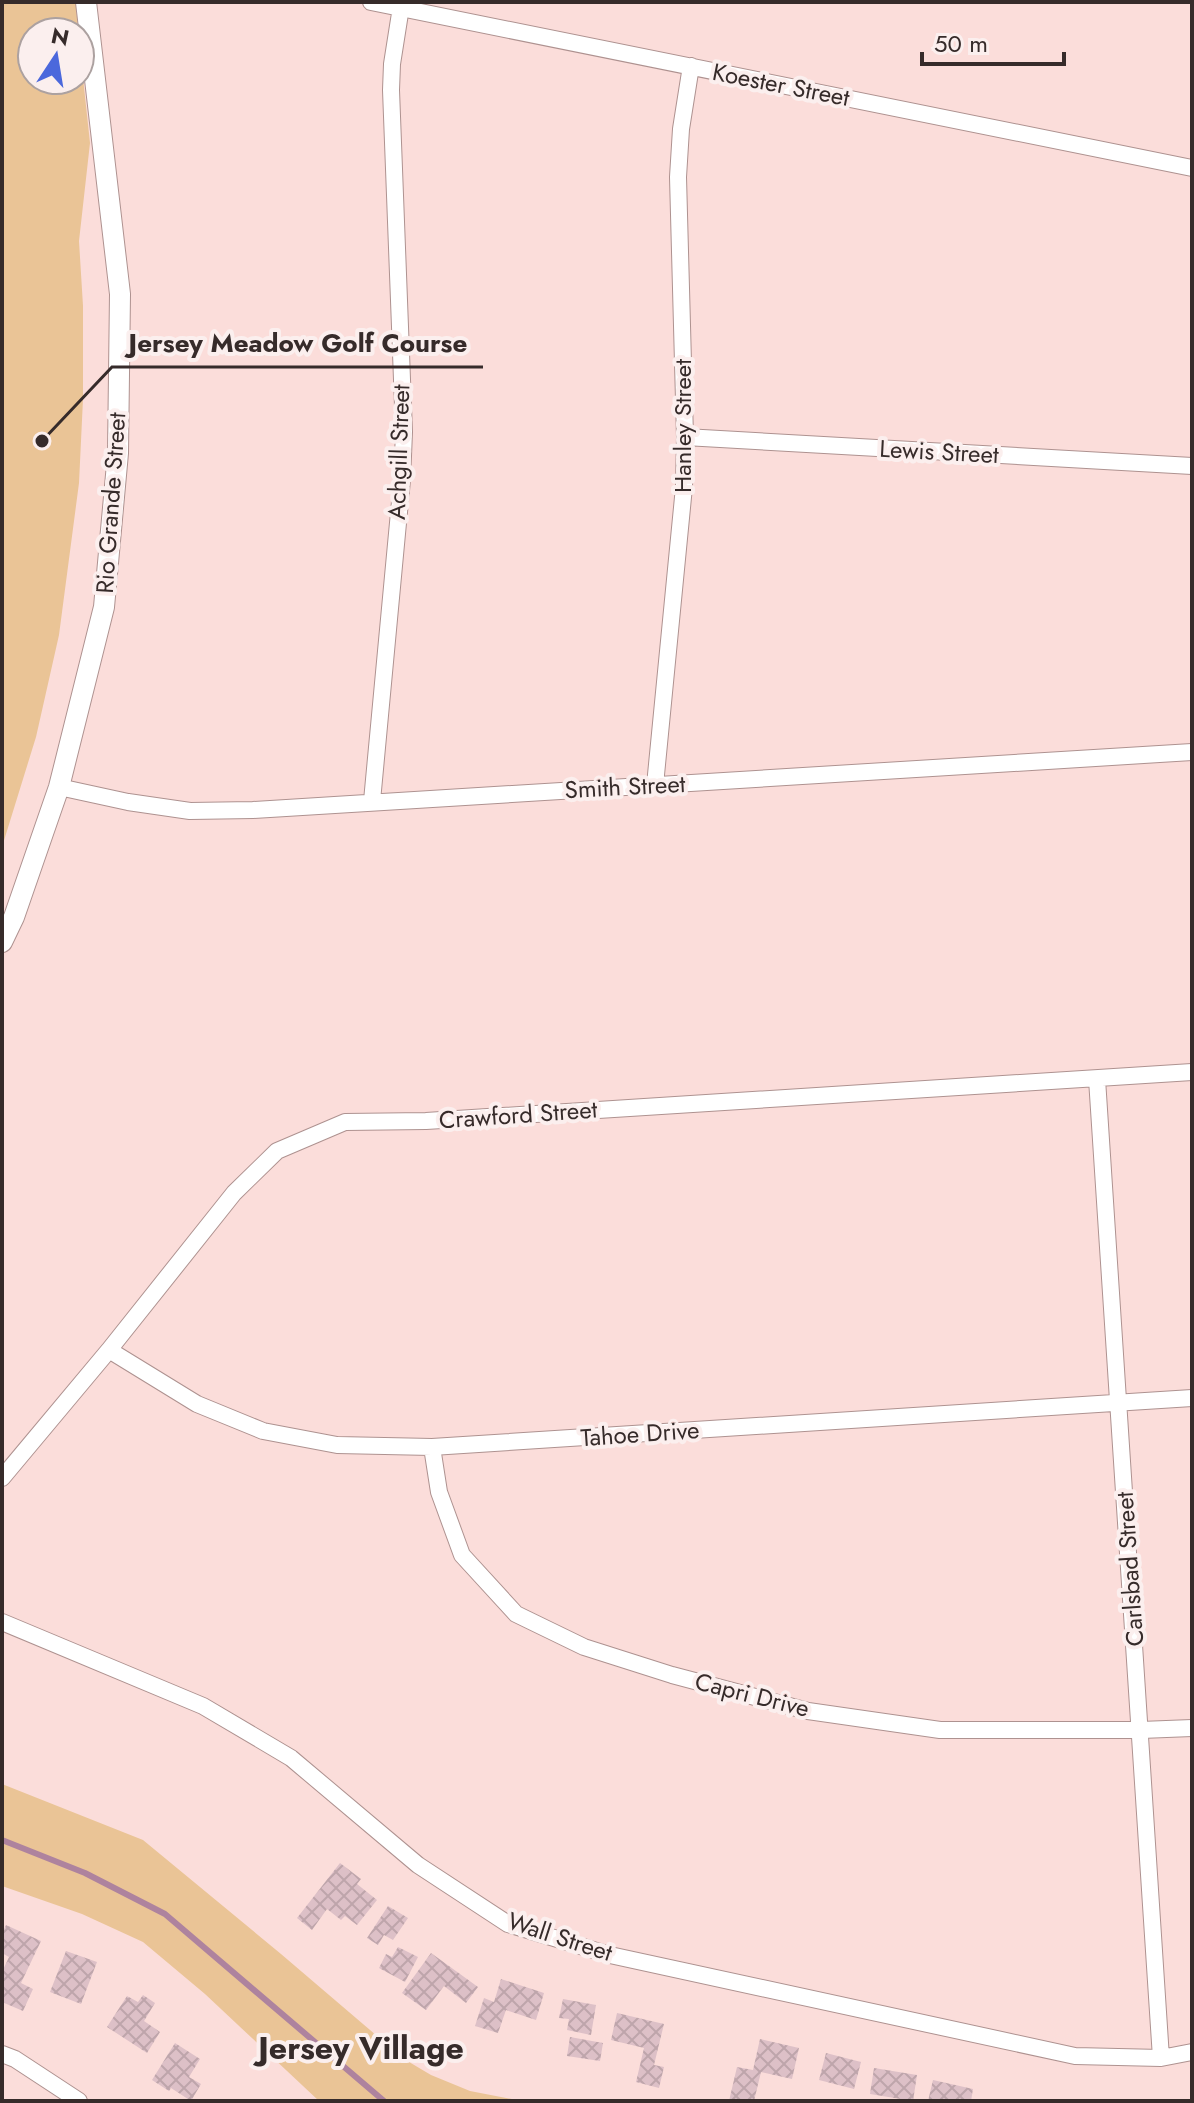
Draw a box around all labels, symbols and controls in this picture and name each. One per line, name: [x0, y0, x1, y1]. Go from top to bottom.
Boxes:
north arrow: [16, 16, 96, 96]
scale bar: [922, 16, 1064, 66]
text: N: [48, 19, 72, 54]
text: 50 m: [934, 26, 988, 61]
street label: Koester Street: [710, 54, 853, 115]
callout: Jersey Meadow Golf Course: [112, 317, 483, 367]
text: Jersey Meadow Golf Course: [124, 324, 467, 362]
street label: Hanley Street: [665, 359, 700, 493]
street label: Achgill Street: [379, 384, 418, 520]
street label: Rio Grande Street: [87, 411, 134, 595]
street label: Lewis Street: [878, 431, 1000, 472]
street label: Smith Street: [564, 766, 687, 807]
street label: Crawford Street: [438, 1091, 599, 1137]
street label: Tahoe Drive: [579, 1412, 701, 1455]
street label: Carlsbad Street: [1107, 1490, 1152, 1647]
street label: Capri Drive: [691, 1663, 813, 1726]
street label: Wall Street: [503, 1903, 617, 1970]
district label: Jersey Village: [252, 2025, 464, 2071]

